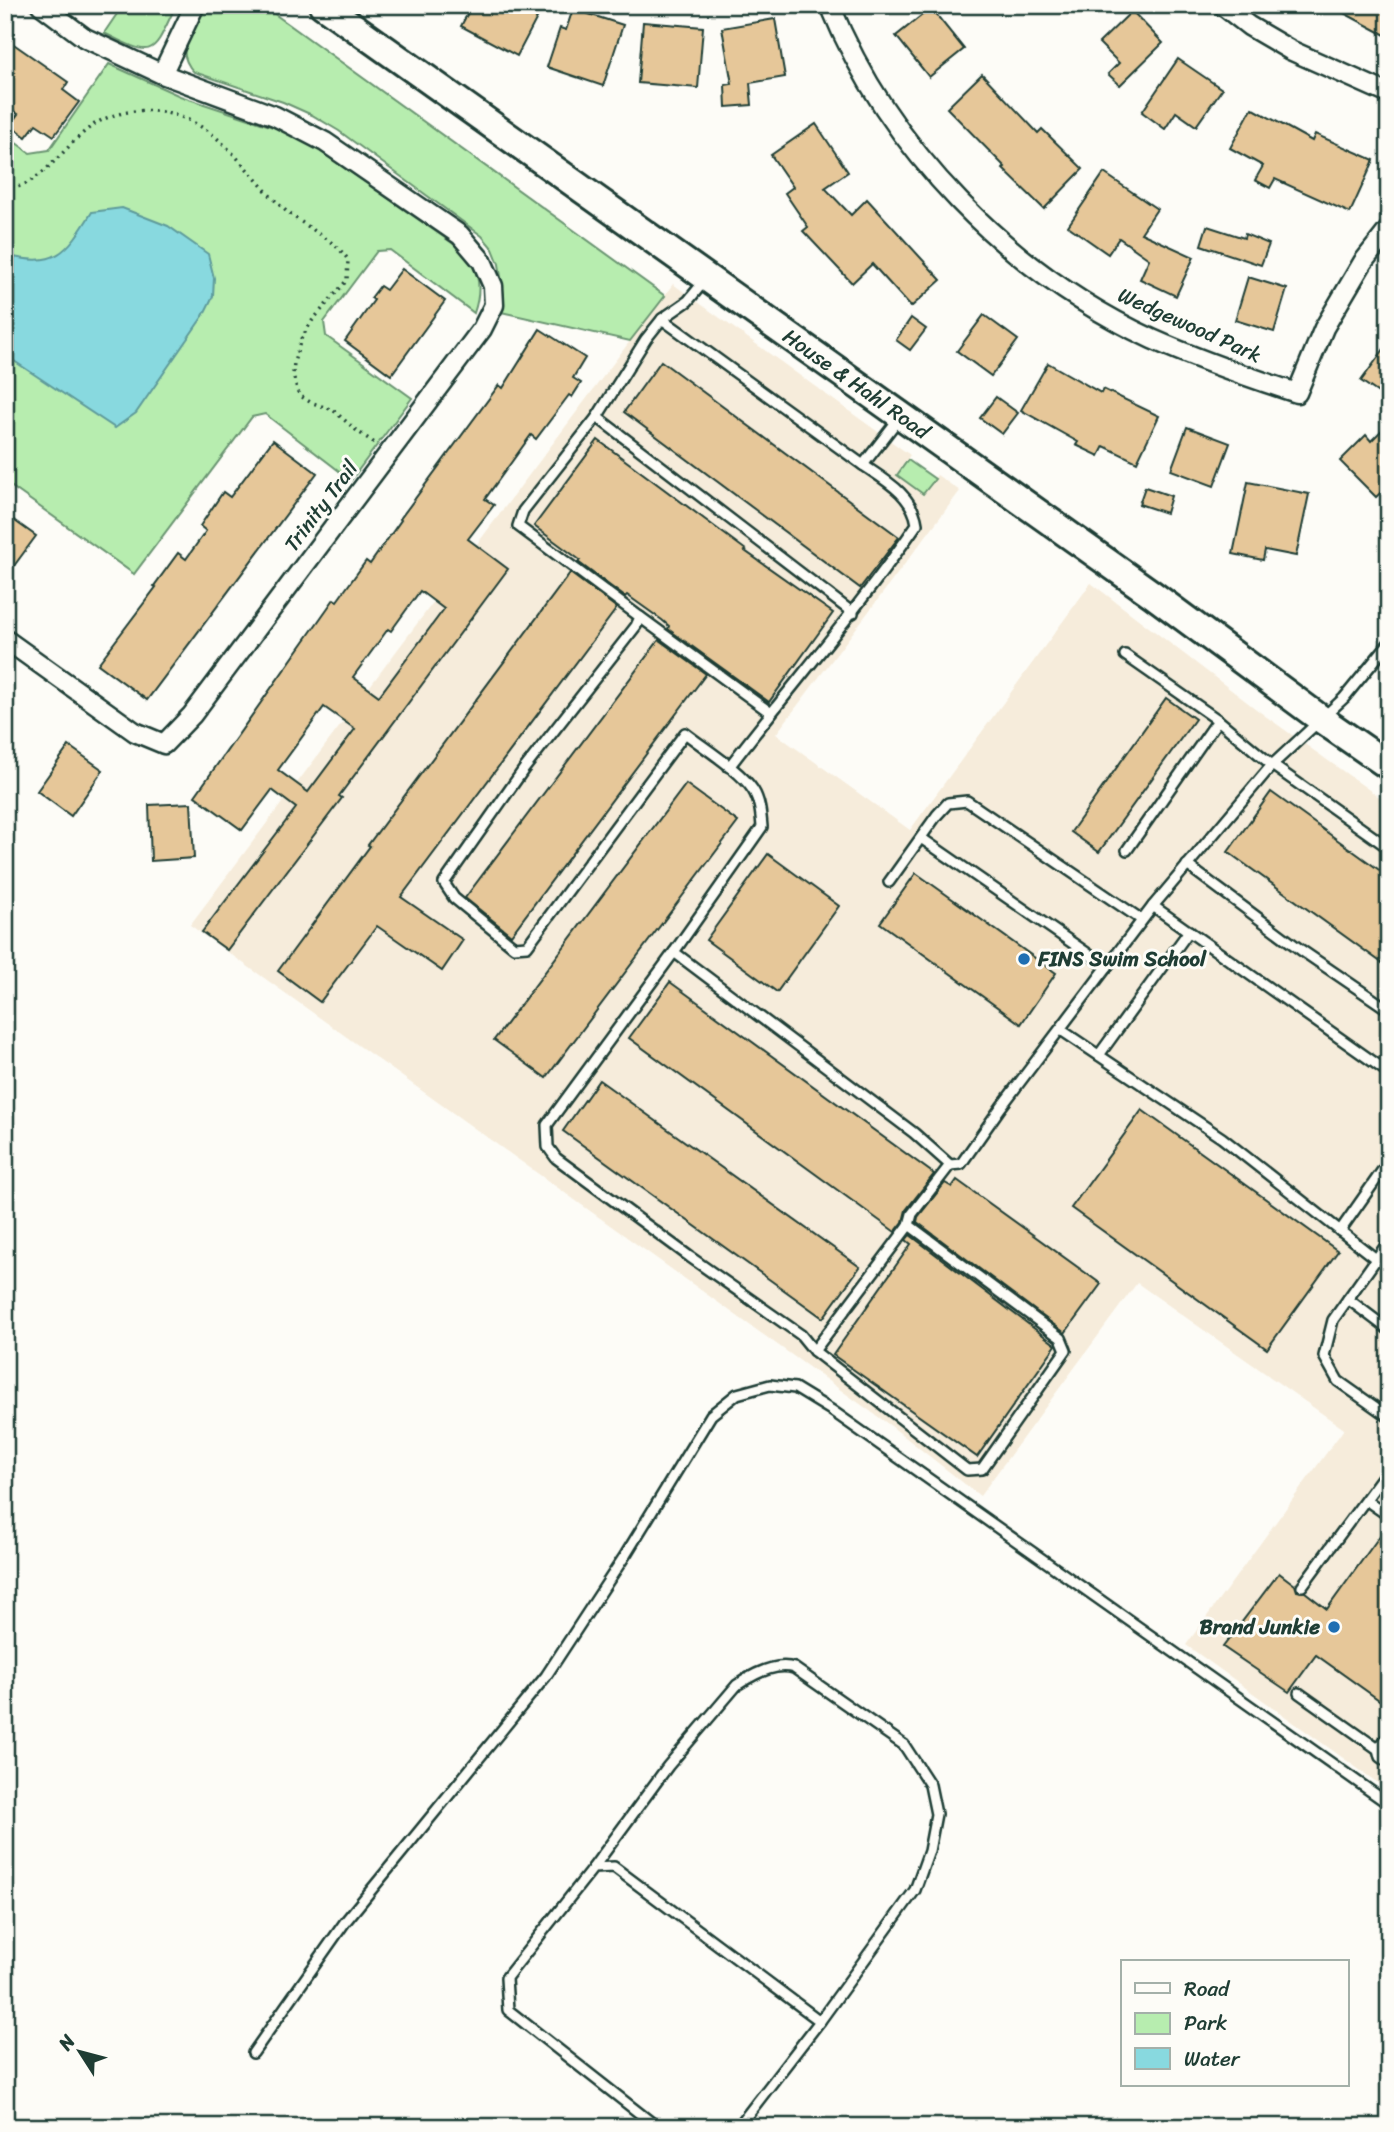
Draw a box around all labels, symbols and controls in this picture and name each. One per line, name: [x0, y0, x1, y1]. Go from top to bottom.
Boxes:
street label: Wedgewood Park: [1112, 276, 1268, 374]
street label: House & Hahl Road: [774, 318, 940, 451]
street label: Trinity Trail: [274, 451, 369, 560]
place label: FINS Swim School: [1037, 940, 1207, 978]
marker: FINS Swim School: [1016, 951, 1032, 967]
place label: Brand Junkie: [1200, 1608, 1320, 1646]
marker: Brand Junkie: [1326, 1619, 1342, 1635]
legend: [1121, 1960, 1348, 2086]
text: Road: [1184, 1970, 1231, 2008]
text: Park: [1184, 2004, 1227, 2042]
north arrow: [46, 2016, 116, 2086]
text: N: [49, 2027, 84, 2058]
text: Water: [1184, 2040, 1241, 2078]

